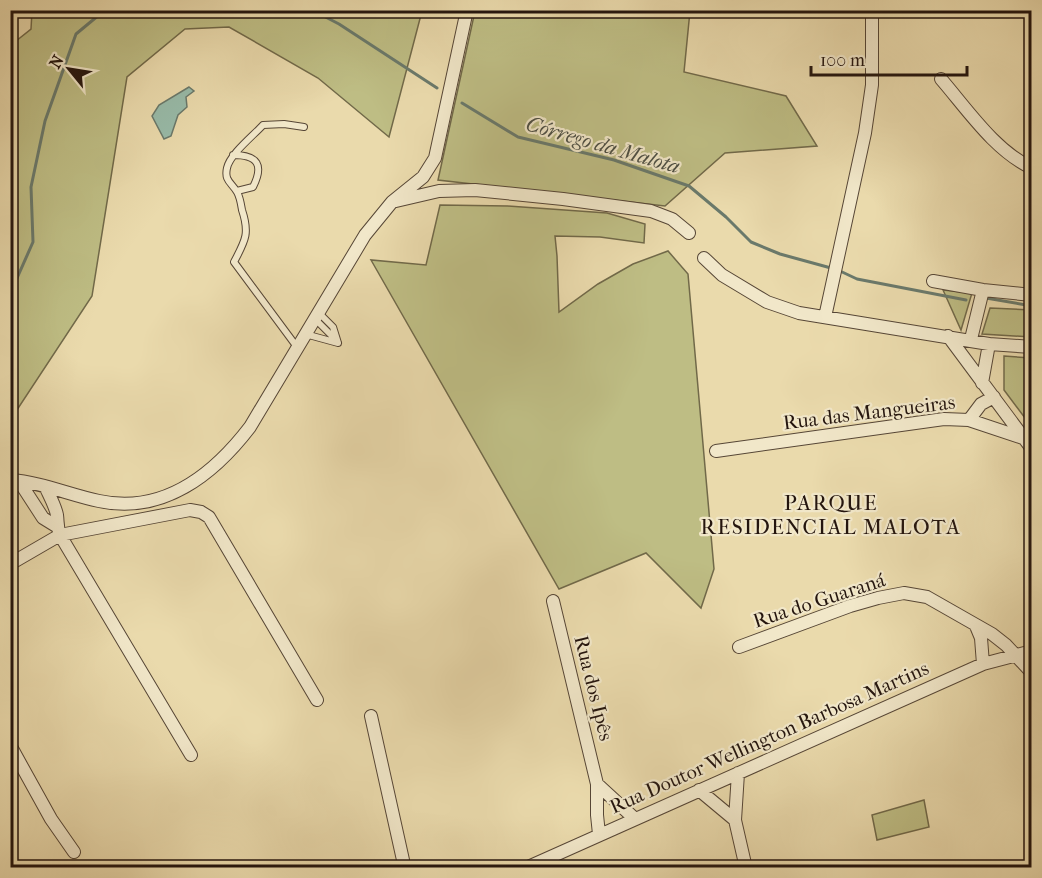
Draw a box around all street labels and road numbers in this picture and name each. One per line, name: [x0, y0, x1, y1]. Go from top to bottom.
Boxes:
street label: Rua das Mangueiras: [782, 391, 956, 434]
street label: Rua do Guaraná: [750, 568, 889, 633]
street label: Rua dos Ipês: [569, 633, 618, 743]
street label: Rua Doutor Wellington Barbosa Martins: [606, 656, 932, 818]

